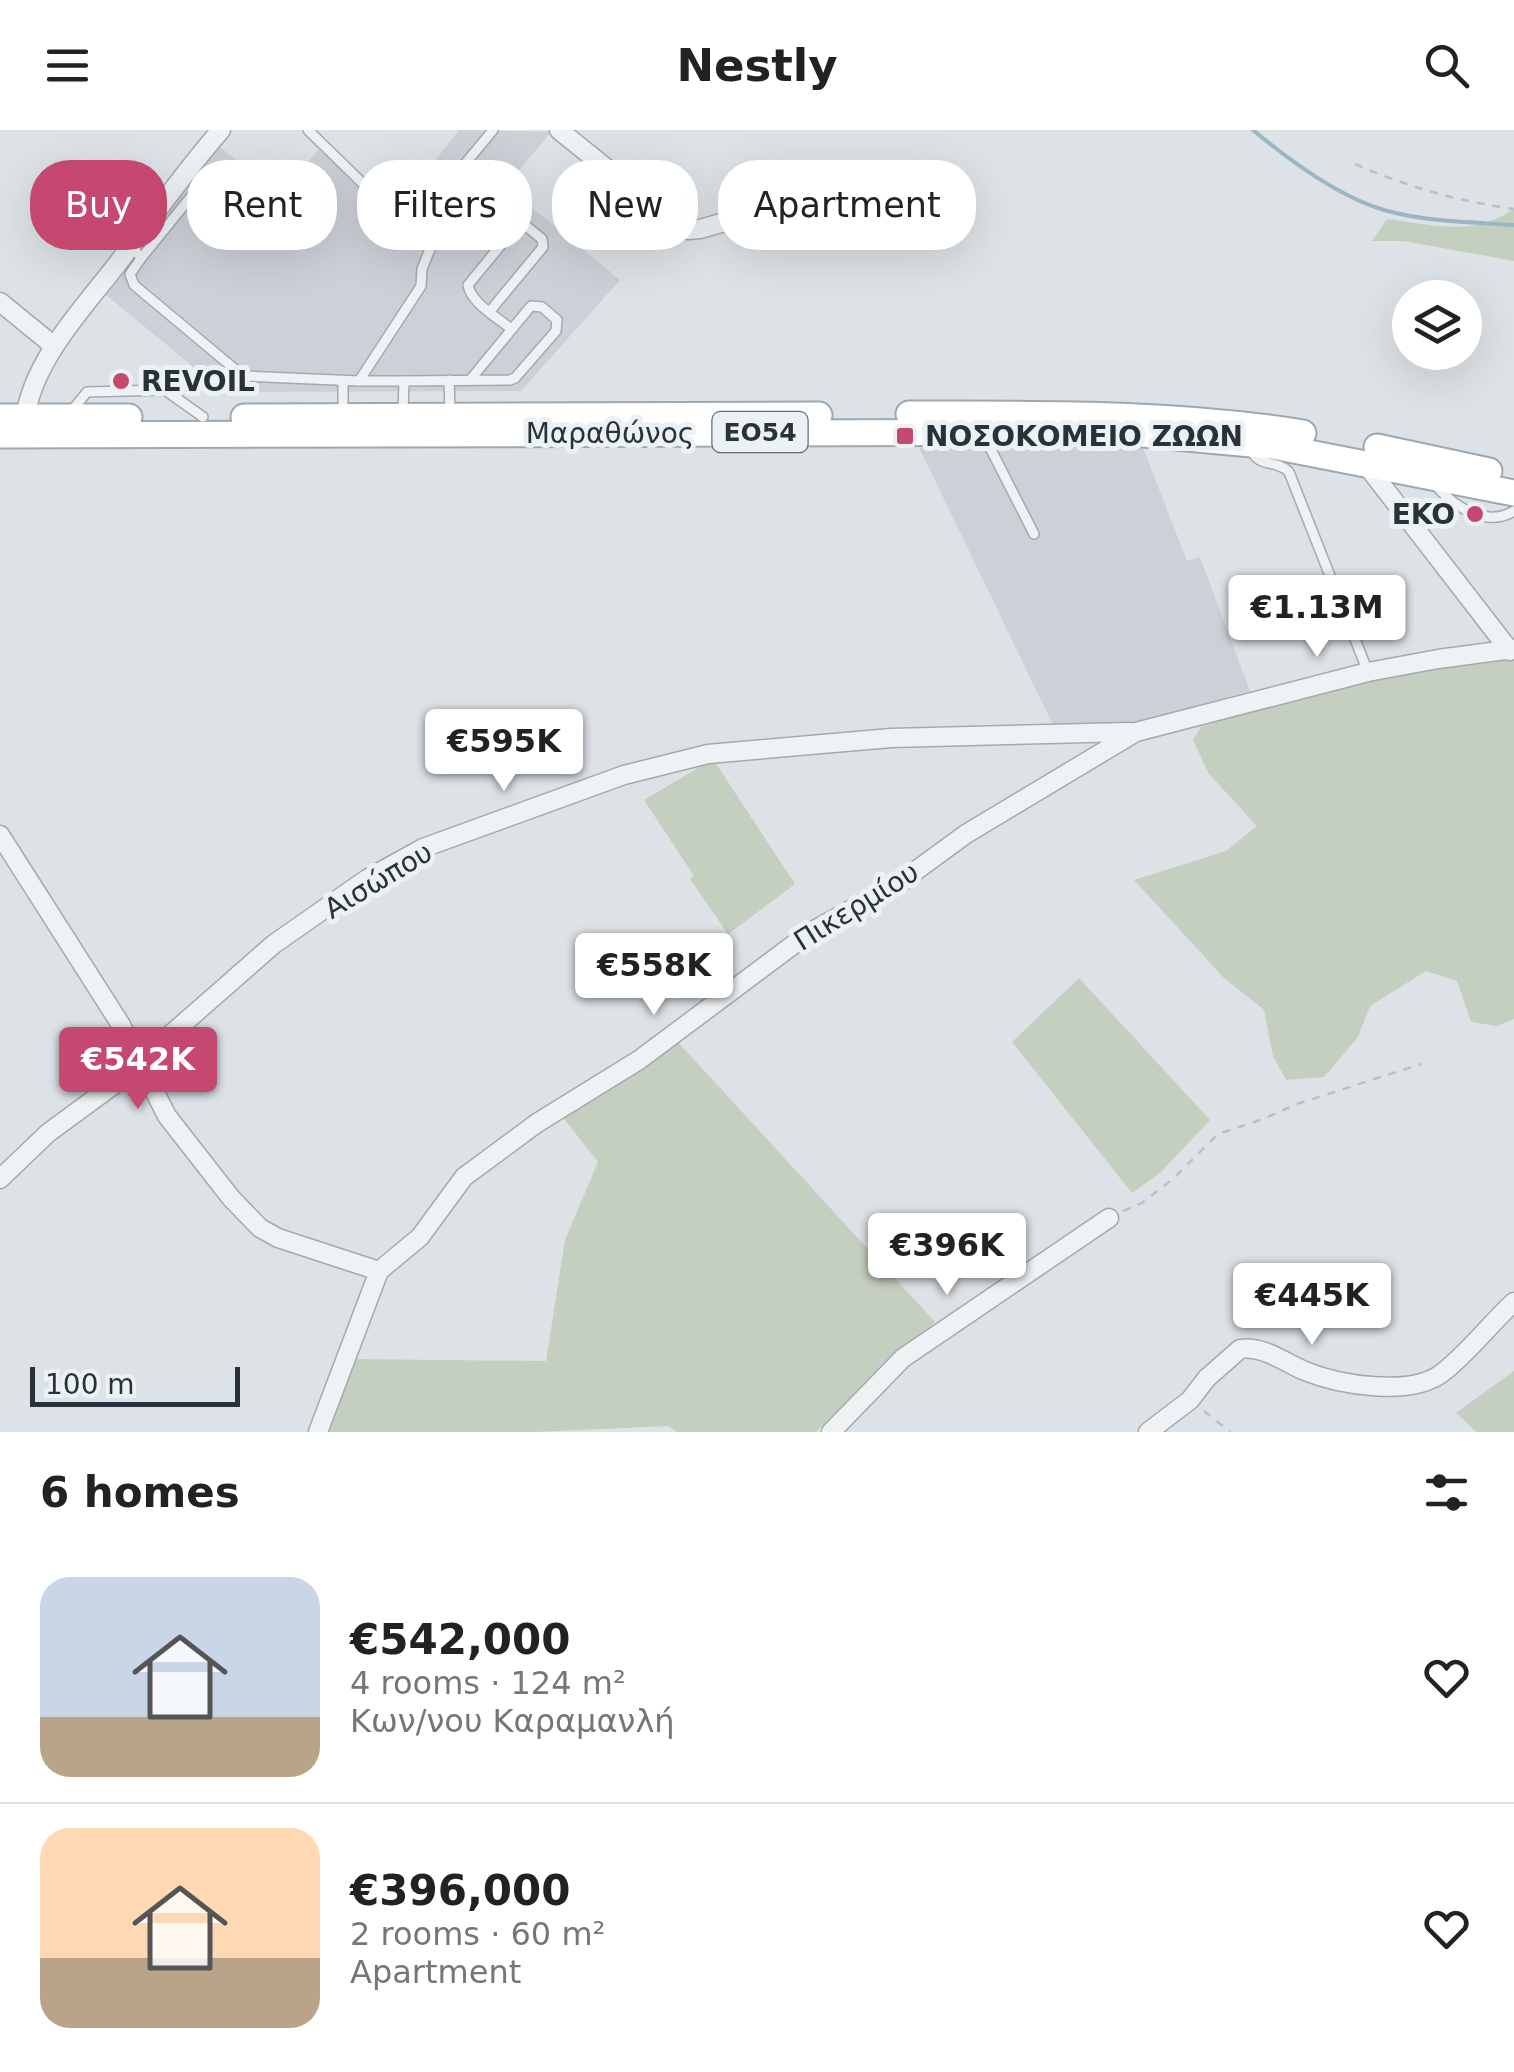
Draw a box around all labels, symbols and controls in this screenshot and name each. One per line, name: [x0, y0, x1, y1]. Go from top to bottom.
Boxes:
icon: menu: [40, 38, 95, 93]
icon: search: [1419, 38, 1474, 93]
text: Nestly: [676, 39, 838, 92]
chip: Buy: [30, 160, 167, 250]
chip: Rent: [187, 160, 337, 250]
chip: Filters: [357, 160, 532, 250]
chip: New: [552, 160, 698, 250]
chip: Apartment: [718, 160, 976, 250]
map controls: [1392, 280, 1482, 370]
button: layers: [1392, 280, 1482, 370]
place label: REVOIL: [141, 365, 255, 398]
marker: REVOIL: [110, 370, 132, 392]
road number: ΕΟ54: [712, 412, 808, 452]
street label: Μαραθώνος: [526, 417, 694, 450]
place label: ΝΟΣΟΚΟΜΕΙΟ ΖΩΩΝ: [925, 420, 1243, 453]
marker: ΝΟΣΟΚΟΜΕΙΟ ΖΩΩΝ: [894, 425, 916, 447]
place label: EKO: [1392, 498, 1455, 531]
marker: EKO: [1464, 503, 1486, 525]
pin: €1.13M: [1236, 575, 1398, 660]
text: €1.13M: [1250, 588, 1384, 626]
pin: €595K: [434, 709, 574, 794]
text: €595K: [447, 722, 561, 760]
street label: Αισώπου: [318, 835, 438, 925]
street label: Πικερμίου: [788, 855, 925, 958]
pin: €558K: [584, 933, 724, 1018]
text: €558K: [597, 946, 711, 984]
pin: €542K: [68, 1027, 208, 1112]
text: €542K: [81, 1040, 195, 1078]
pin: €396K: [877, 1213, 1017, 1298]
text: €396K: [890, 1226, 1004, 1264]
pin: €445K: [1242, 1263, 1382, 1348]
text: €445K: [1255, 1276, 1369, 1314]
scale bar: [30, 1362, 240, 1406]
text: 100 m: [45, 1368, 135, 1401]
icon: filters: [1419, 1465, 1474, 1520]
text: 6 homes: [40, 1468, 240, 1517]
text: €542,000: [350, 1615, 571, 1664]
icon: home: [120, 1617, 240, 1737]
icon: heart: [1419, 1650, 1474, 1705]
text: 4 rooms · 124 m²: [350, 1664, 626, 1702]
text: Κων/νου Καραμανλή: [350, 1702, 675, 1740]
text: €396,000: [350, 1866, 571, 1915]
icon: home: [120, 1868, 240, 1988]
icon: heart: [1419, 1901, 1474, 1956]
text: 2 rooms · 60 m²: [350, 1915, 605, 1953]
text: Apartment: [350, 1953, 521, 1991]

